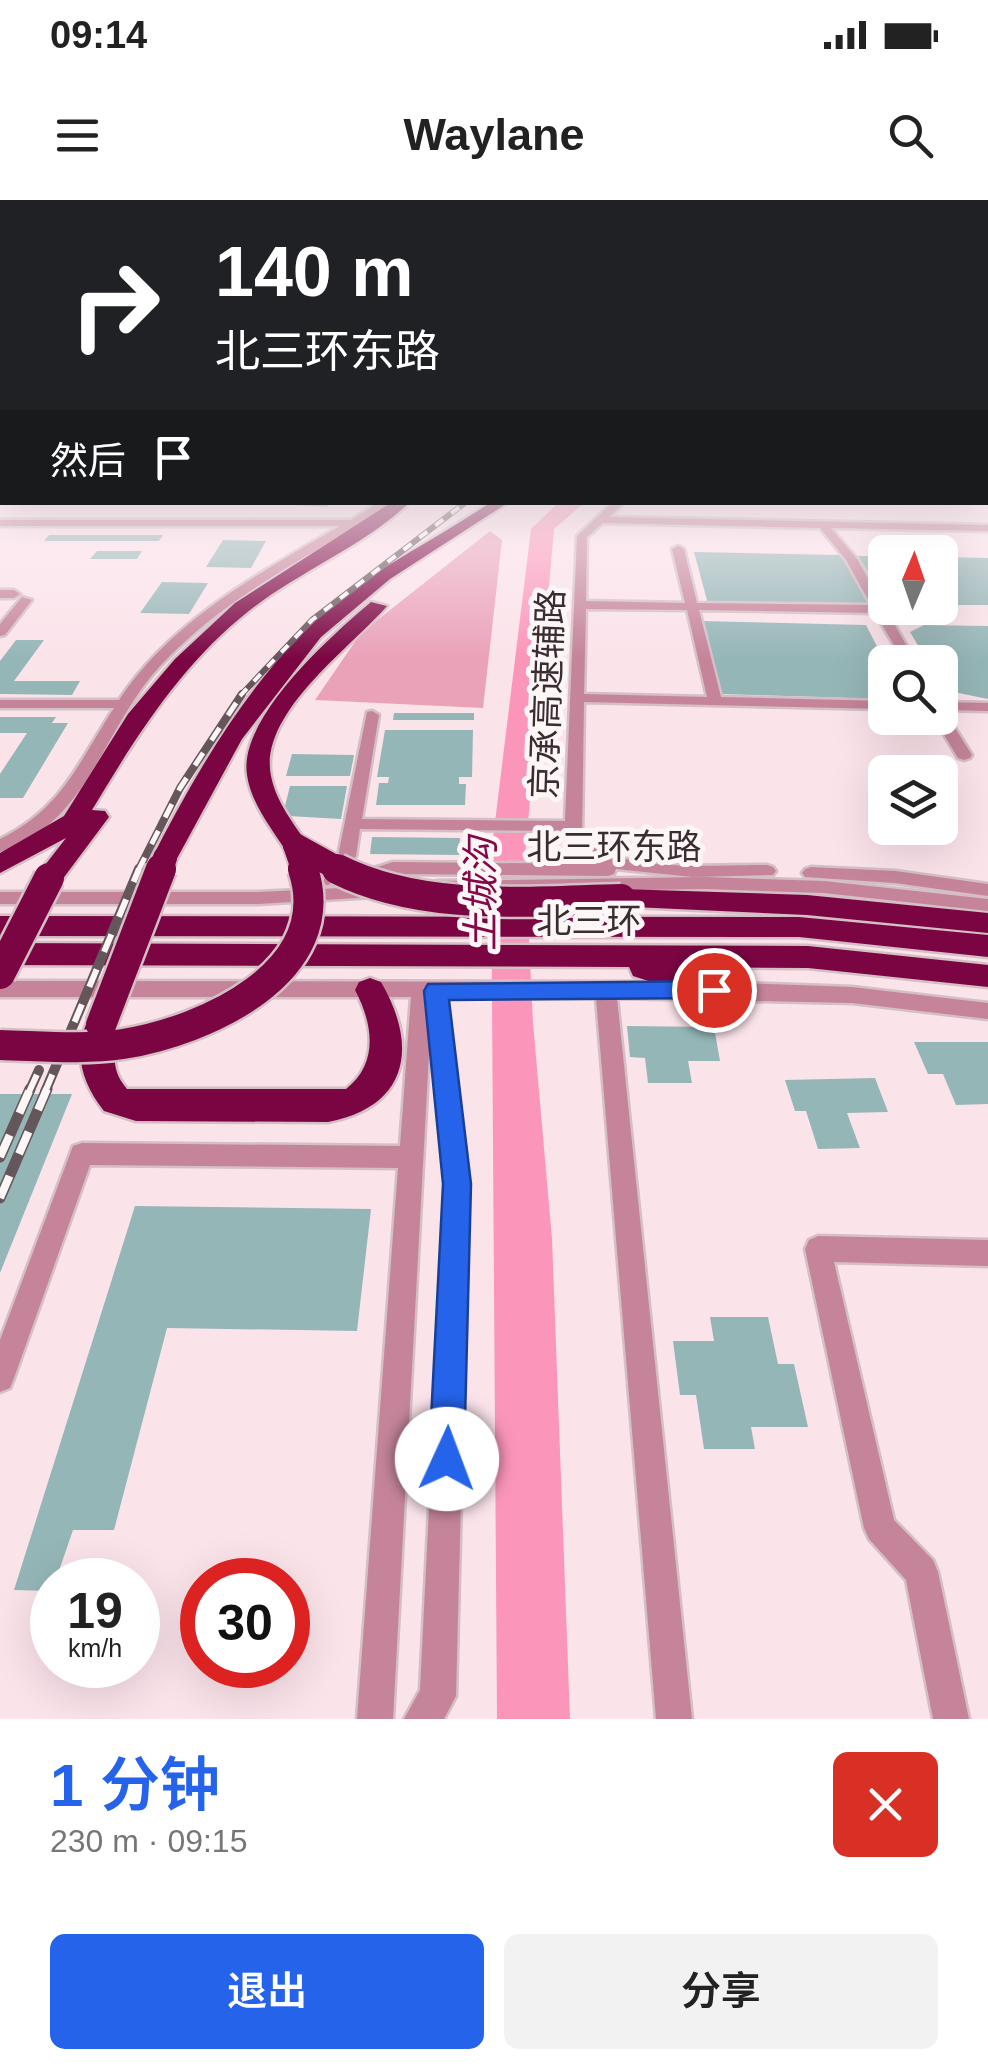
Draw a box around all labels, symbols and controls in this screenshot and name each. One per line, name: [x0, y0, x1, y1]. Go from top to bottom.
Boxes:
text: 09:14: [50, 14, 147, 56]
icon: menu: [50, 108, 105, 163]
icon: search: [883, 108, 938, 163]
text: Waylane: [404, 109, 584, 160]
text: 140 m: [215, 233, 413, 311]
icon: right: [50, 240, 180, 370]
text: 北三环东路: [215, 326, 440, 377]
icon: arrive: [146, 430, 201, 485]
text: 然后: [50, 440, 126, 482]
north arrow: [868, 535, 958, 625]
map controls: [868, 535, 958, 845]
street label: 京承高速辅路: [524, 588, 570, 800]
button: search: [868, 645, 958, 735]
button: layers: [868, 755, 958, 845]
street label: 北三环东路: [526, 827, 702, 866]
water label: 土城沟: [460, 833, 502, 951]
street label: 北三环: [536, 901, 642, 940]
pin: [672, 948, 757, 1033]
icon: arrive: [687, 963, 742, 1018]
position arrow: [395, 1407, 499, 1511]
speed limit sign: 30: [180, 1558, 310, 1688]
text: 19: [67, 1583, 123, 1639]
text: km/h: [68, 1634, 122, 1662]
text: 1 分钟: [50, 1752, 220, 1819]
button: close: [833, 1752, 938, 1857]
text: 230 m · 09:15: [50, 1823, 247, 1859]
button: 退出: [50, 1934, 484, 2049]
button: 分享: [504, 1934, 938, 2049]

